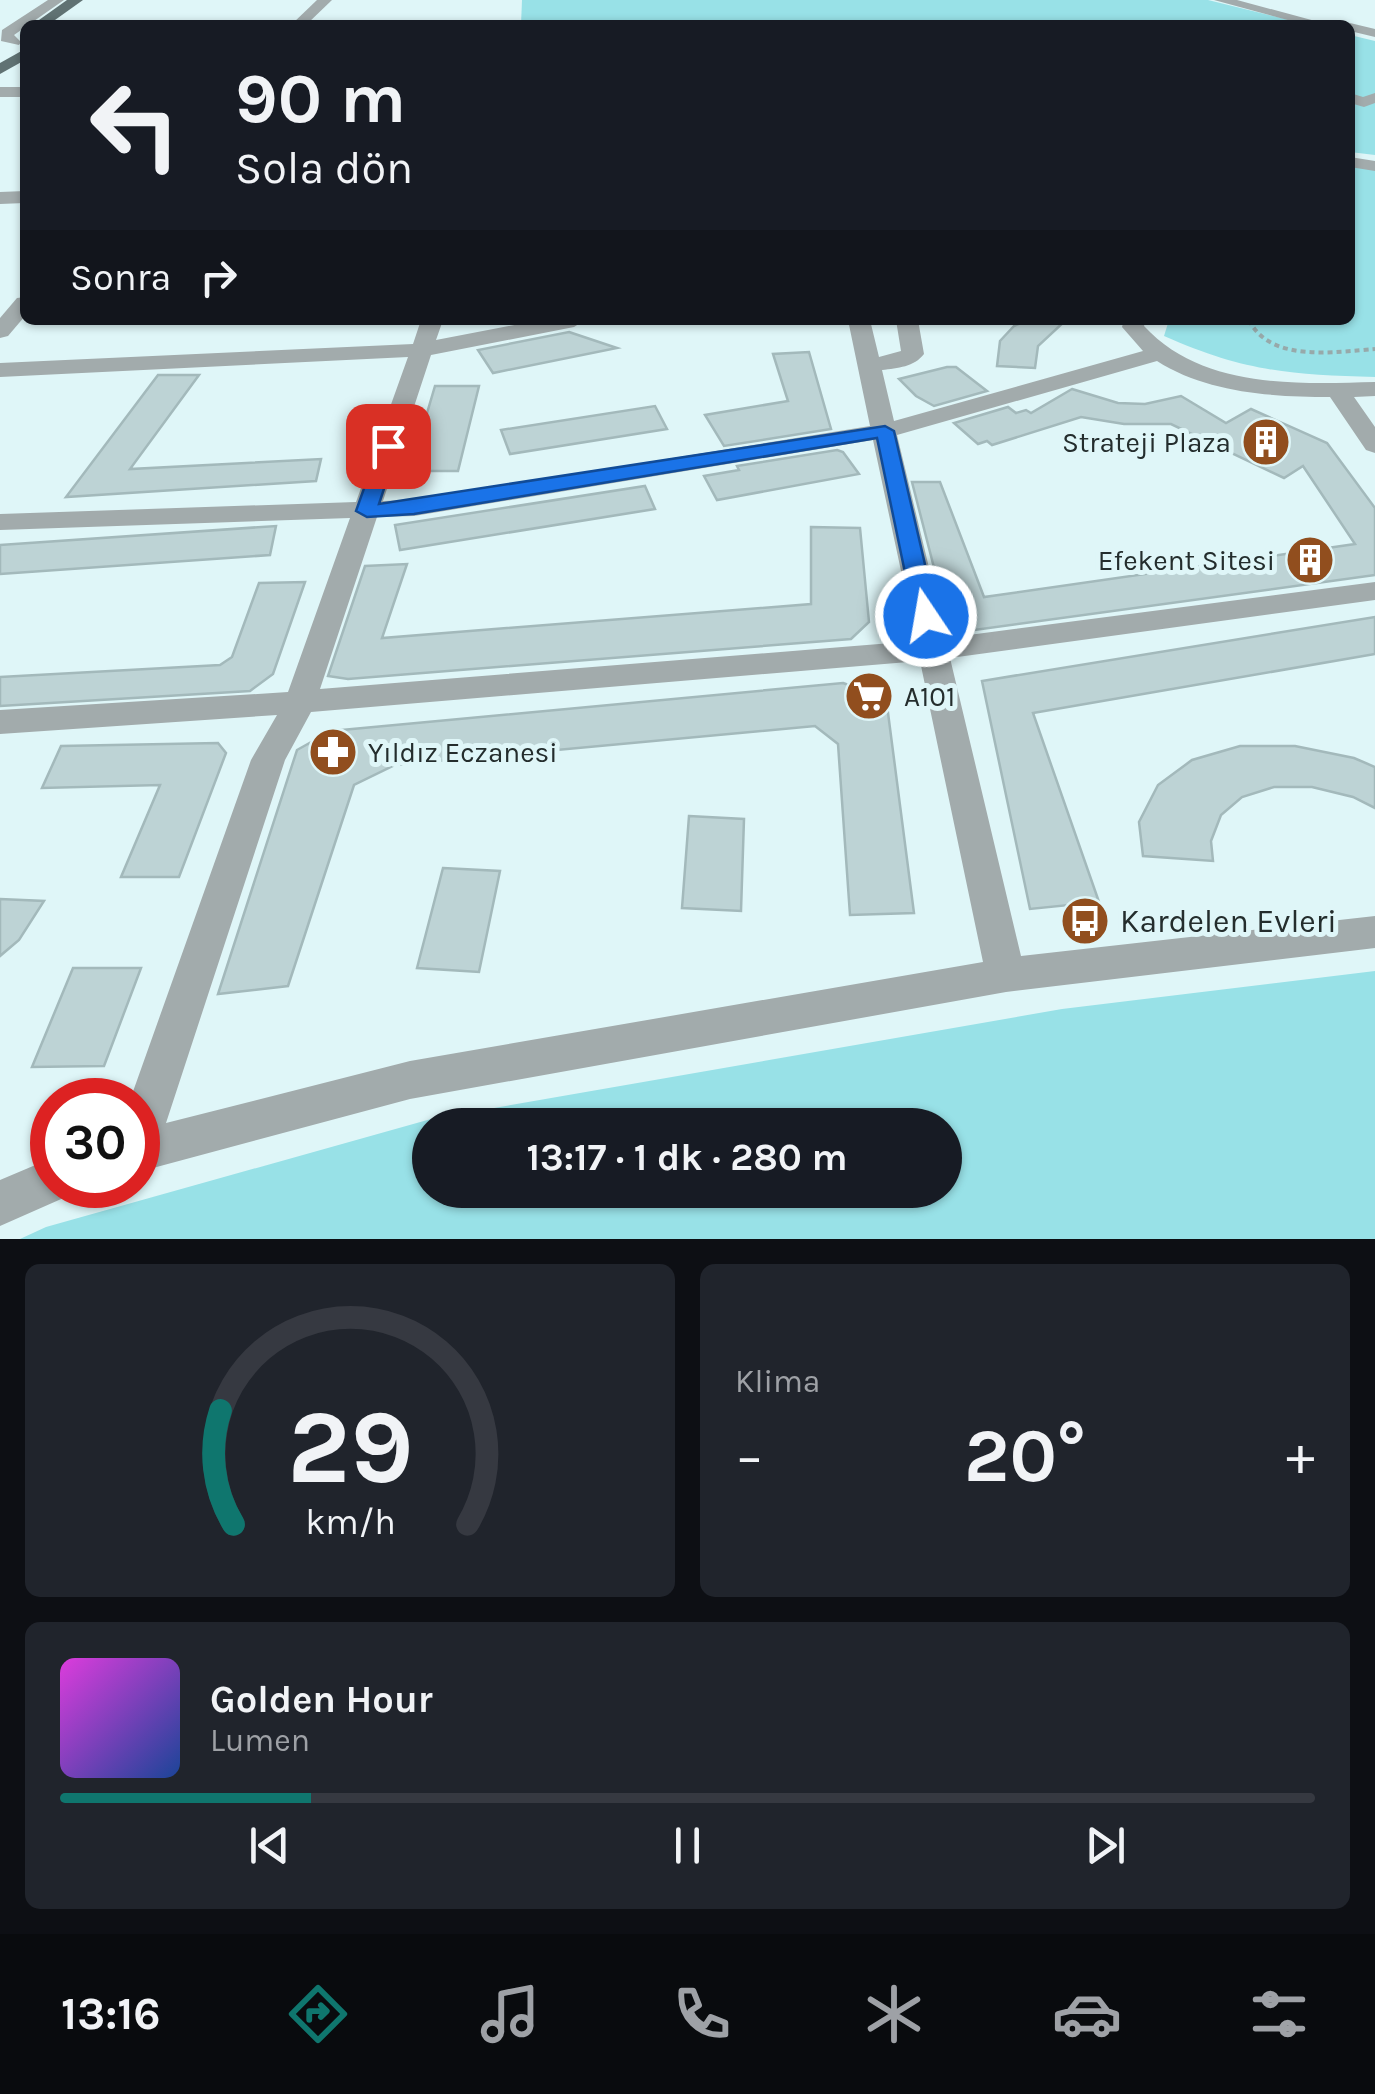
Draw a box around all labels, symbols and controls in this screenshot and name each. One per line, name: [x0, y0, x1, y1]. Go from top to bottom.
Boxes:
text: 90 m: [235, 58, 406, 140]
icon: left: [70, 60, 200, 190]
text: Sola dön: [235, 142, 413, 194]
icon: right: [191, 250, 246, 305]
text: Sonra: [70, 255, 171, 300]
pin: [346, 404, 431, 489]
building icon: Strateji Plaza: [1240, 416, 1292, 468]
icon: arrive: [361, 419, 416, 474]
place label: Strateji Plaza: [1062, 426, 1231, 459]
building icon: Efekent Sitesi: [1284, 534, 1336, 586]
place label: Efekent Sitesi: [1098, 544, 1275, 577]
position arrow: [874, 564, 978, 668]
supermarket icon: A101: [843, 670, 895, 722]
place label: A101: [904, 680, 955, 713]
pharmacy icon: Yıldız Eczanesi: [307, 726, 359, 778]
place label: Yıldız Eczanesi: [368, 736, 558, 769]
bus stop icon: Kardelen Evleri: [1059, 895, 1111, 947]
place label: Kardelen Evleri: [1120, 903, 1337, 940]
speed limit sign: 30: [30, 1078, 160, 1208]
text: 13:17 · 1 dk · 280 m: [527, 1135, 847, 1180]
text: Klima: [735, 1363, 821, 1400]
text: 29: [287, 1387, 413, 1508]
text: 20°: [964, 1412, 1086, 1500]
text: −: [735, 1424, 764, 1488]
text: +: [1286, 1424, 1315, 1488]
text: km/h: [305, 1501, 395, 1543]
text: Golden Hour: [210, 1677, 433, 1722]
text: Lumen: [210, 1722, 310, 1759]
icon: previous: [242, 1818, 297, 1873]
icon: pause: [660, 1818, 715, 1873]
icon: next: [1078, 1818, 1133, 1873]
icon: directions: [283, 1979, 353, 2049]
icon: music: [475, 1979, 545, 2049]
icon: phone: [667, 1979, 737, 2049]
icon: climate: [859, 1979, 929, 2049]
icon: car: [1052, 1979, 1122, 2049]
icon: filters: [1244, 1979, 1314, 2049]
text: 13:16: [61, 1988, 161, 2040]

